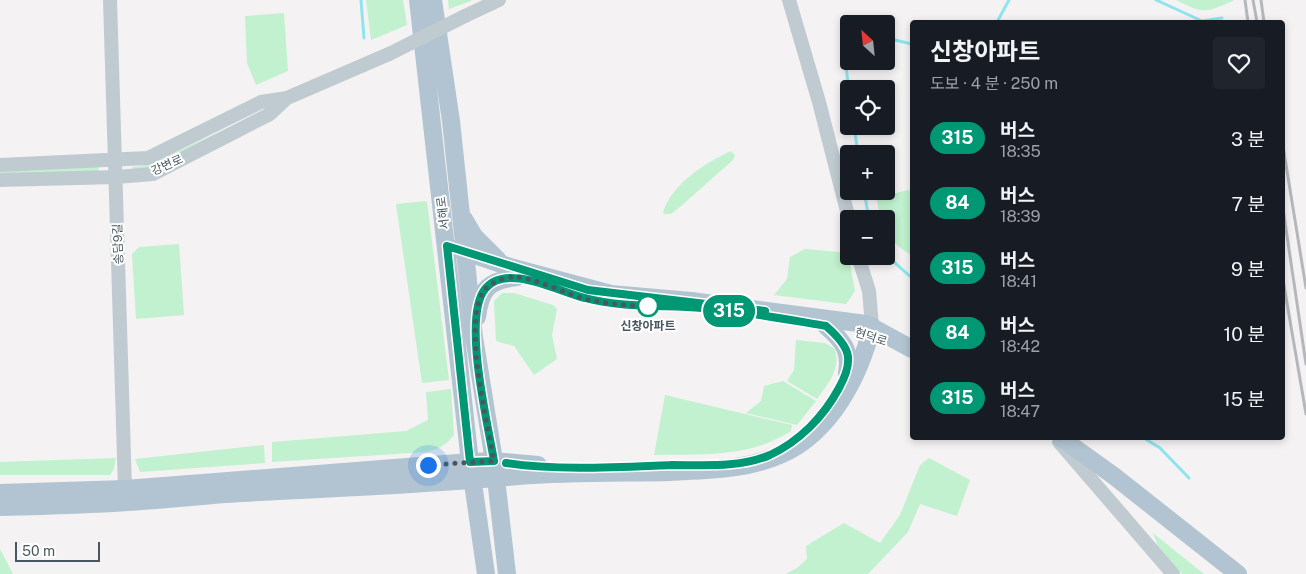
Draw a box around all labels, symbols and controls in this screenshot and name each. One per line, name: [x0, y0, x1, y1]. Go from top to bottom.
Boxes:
north arrow: [840, 15, 895, 70]
map controls: [840, 15, 895, 265]
text: 신창아파트: [930, 37, 1040, 65]
button: heart: [1213, 37, 1265, 89]
text: 도보 · 4 분 · 250 m: [930, 74, 1058, 93]
button: locate: [840, 80, 895, 135]
text: 버스: [1000, 119, 1035, 141]
text: 315: [942, 127, 973, 148]
text: 3 분: [1231, 128, 1265, 150]
text: 18:35: [1000, 142, 1041, 161]
button: +: [840, 145, 895, 200]
street label: 강변로: [149, 152, 185, 178]
text: 버스: [1000, 184, 1035, 206]
text: 84: [946, 192, 969, 213]
text: 7 분: [1231, 193, 1265, 215]
street label: 서해로: [434, 196, 452, 230]
text: 18:39: [1000, 207, 1040, 226]
button: −: [840, 210, 895, 265]
street label: 송담9길: [110, 223, 126, 265]
text: 버스: [1000, 249, 1035, 271]
text: 315: [942, 257, 973, 278]
text: 9 분: [1231, 258, 1265, 280]
text: 18:41: [1000, 272, 1037, 291]
marker: 신창아파트: [637, 295, 659, 317]
line badge: 315: [700, 295, 758, 327]
text: 315: [713, 300, 745, 321]
text: 버스: [1000, 314, 1035, 336]
place label: 신창아파트: [620, 319, 676, 333]
text: 84: [946, 322, 969, 343]
text: 10 분: [1224, 323, 1265, 345]
street label: 현덕로: [853, 325, 889, 349]
text: 18:42: [1000, 337, 1040, 356]
text: 버스: [1000, 379, 1035, 401]
text: 315: [942, 387, 973, 408]
text: 15 분: [1223, 388, 1265, 410]
text: 18:47: [1000, 402, 1040, 421]
your location: [416, 453, 441, 478]
scale bar: [15, 539, 100, 562]
text: 50 m: [22, 543, 55, 559]

